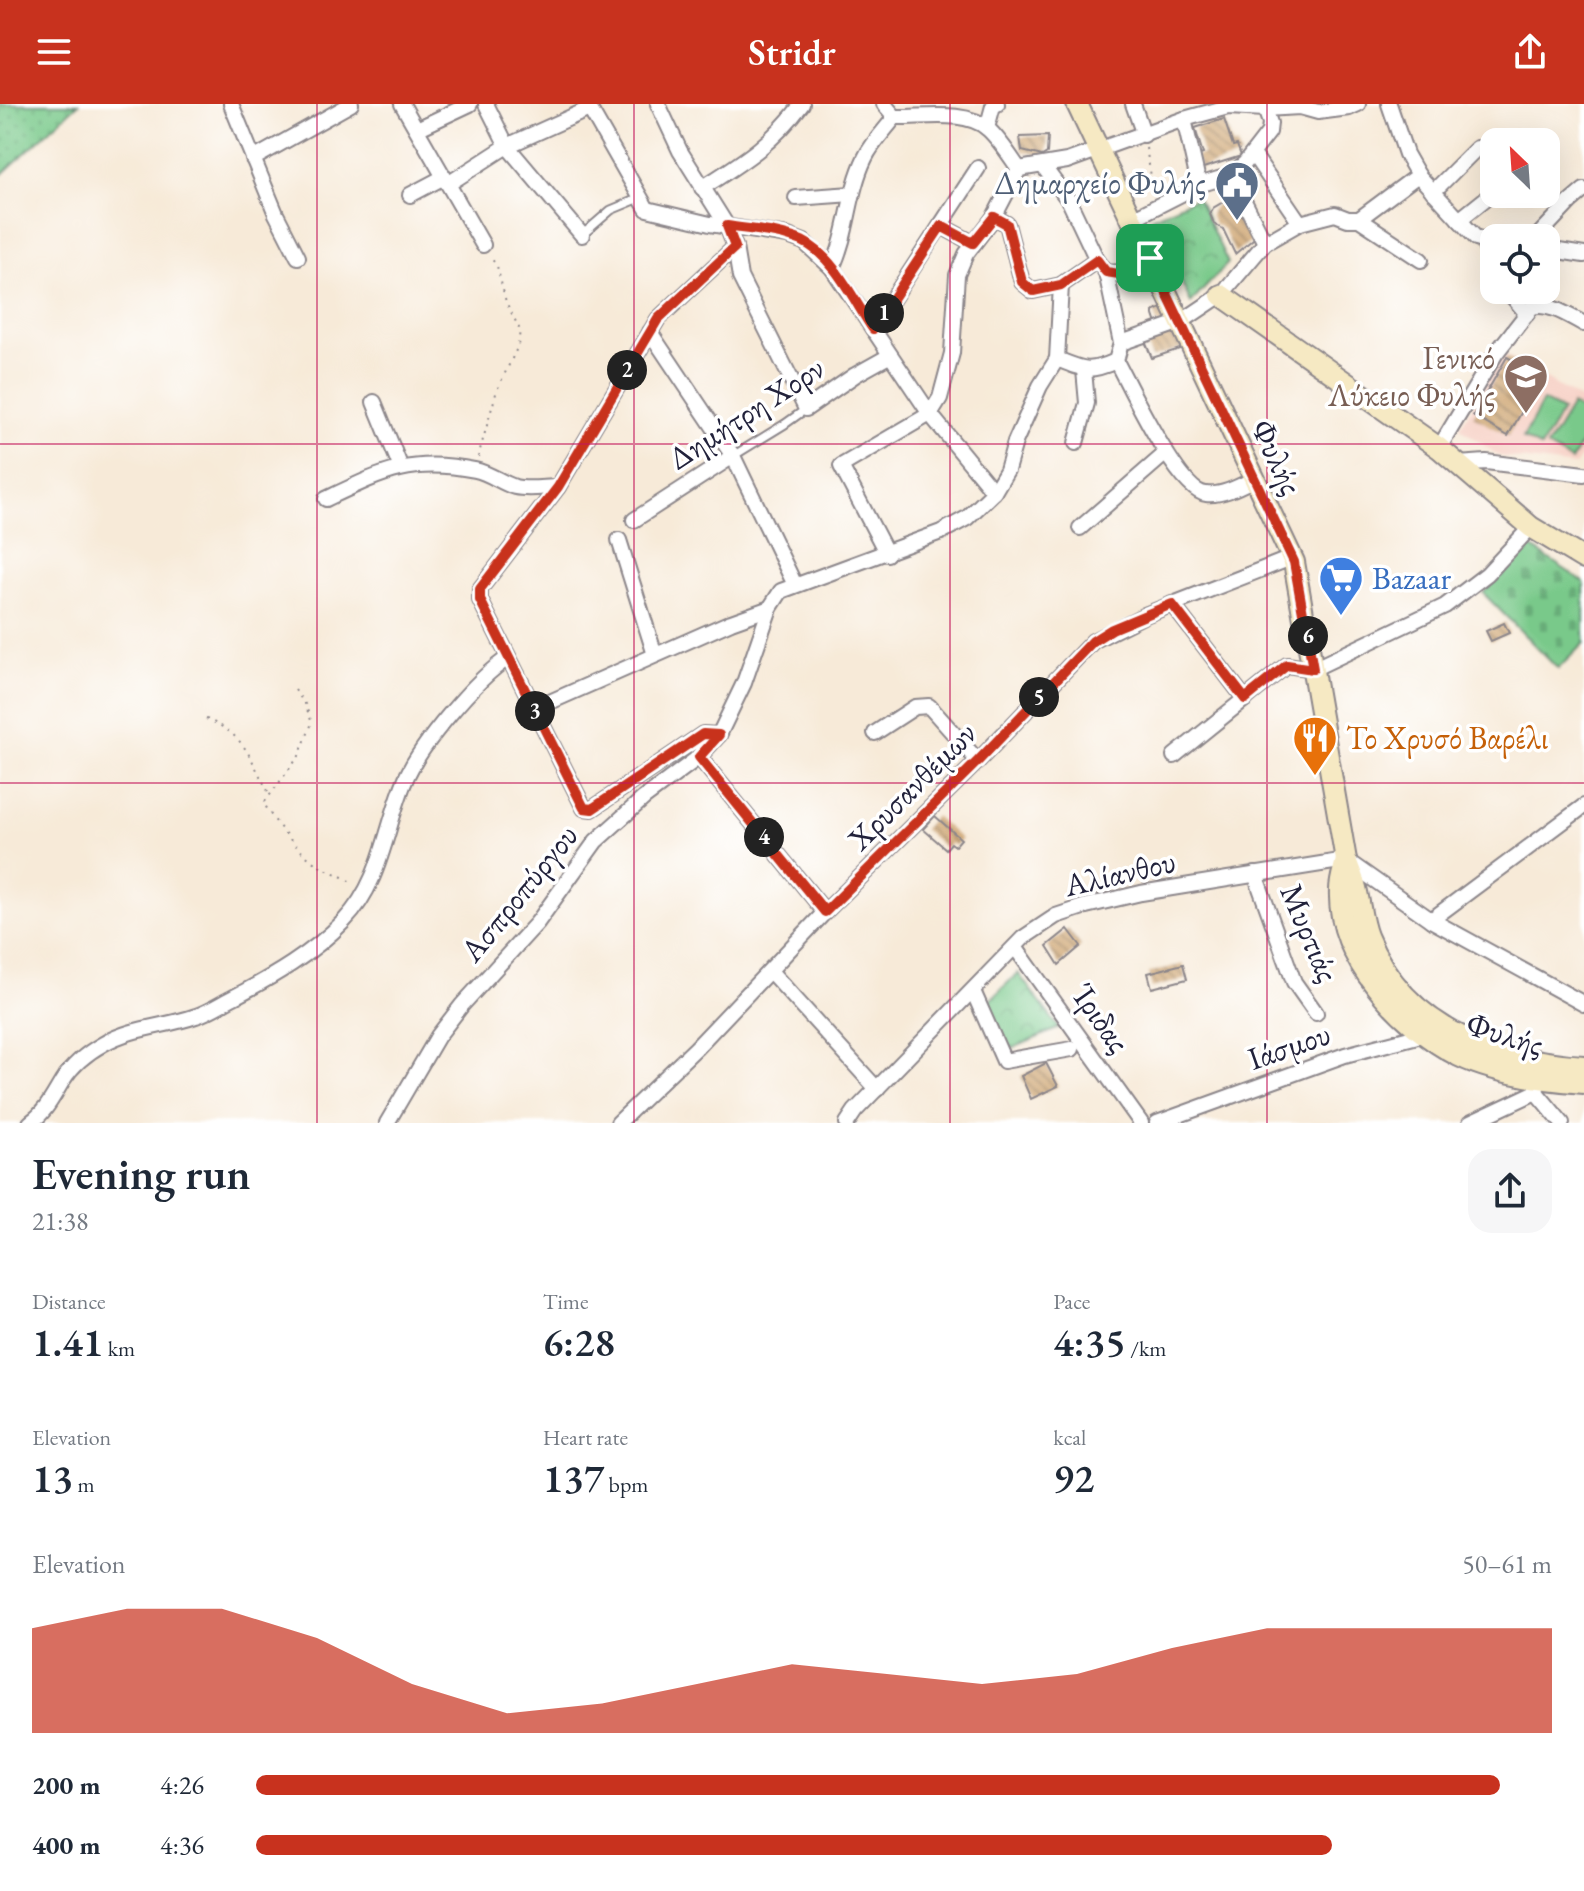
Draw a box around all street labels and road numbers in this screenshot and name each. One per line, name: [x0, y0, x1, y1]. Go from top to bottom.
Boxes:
street label: Δημήτρη Χορν: [660, 347, 832, 479]
street label: Φυλής: [1241, 413, 1313, 501]
street label: Χρυσανθέμων: [838, 713, 985, 860]
street label: Ασπροπύργου: [450, 816, 587, 971]
street label: Αλίανθου: [1059, 840, 1180, 906]
street label: Μυρτιάς: [1271, 878, 1349, 988]
street label: Ίριδας: [1062, 975, 1140, 1061]
street label: Φυλής: [1461, 1002, 1549, 1066]
street label: Ιάσμου: [1242, 1012, 1336, 1080]

